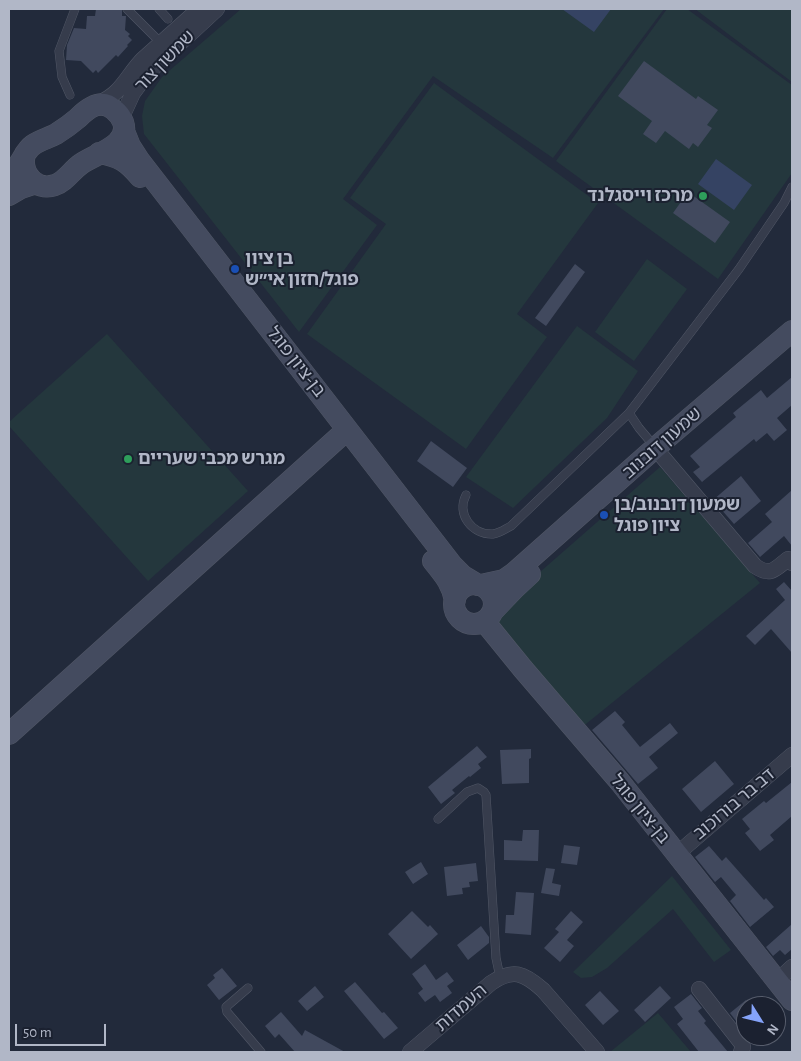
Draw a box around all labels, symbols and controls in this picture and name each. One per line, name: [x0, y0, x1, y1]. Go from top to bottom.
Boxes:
street label: שמשון צור: [130, 26, 200, 96]
place label: מרכז וייסגלנד: [587, 185, 693, 207]
marker: מרכז וייסגלנד: [697, 190, 709, 202]
place label: בן ציון פוגל/חזון אי״ש: [245, 248, 359, 290]
marker: בן ציון פוגל/חזון אי״ש: [229, 263, 241, 275]
street label: בן-ציון פוגל: [262, 323, 330, 401]
street label: שמעון דובנוב: [618, 403, 706, 483]
place label: מגרש מכבי שעריים: [138, 448, 285, 470]
marker: מגרש מכבי שעריים: [122, 453, 134, 465]
place label: שמעון דובנוב/בן ציון פוגל: [614, 494, 740, 536]
marker: שמעון דובנוב/בן ציון פוגל: [598, 509, 610, 521]
street label: דב בר בורוכוב: [689, 764, 779, 844]
street label: בן-ציון פוגל: [605, 770, 675, 848]
street label: העמדות: [431, 980, 491, 1036]
north arrow: [736, 996, 786, 1046]
scale bar: [18, 1014, 109, 1046]
text: N: [764, 1021, 781, 1037]
text: 50 m: [23, 1025, 52, 1040]

